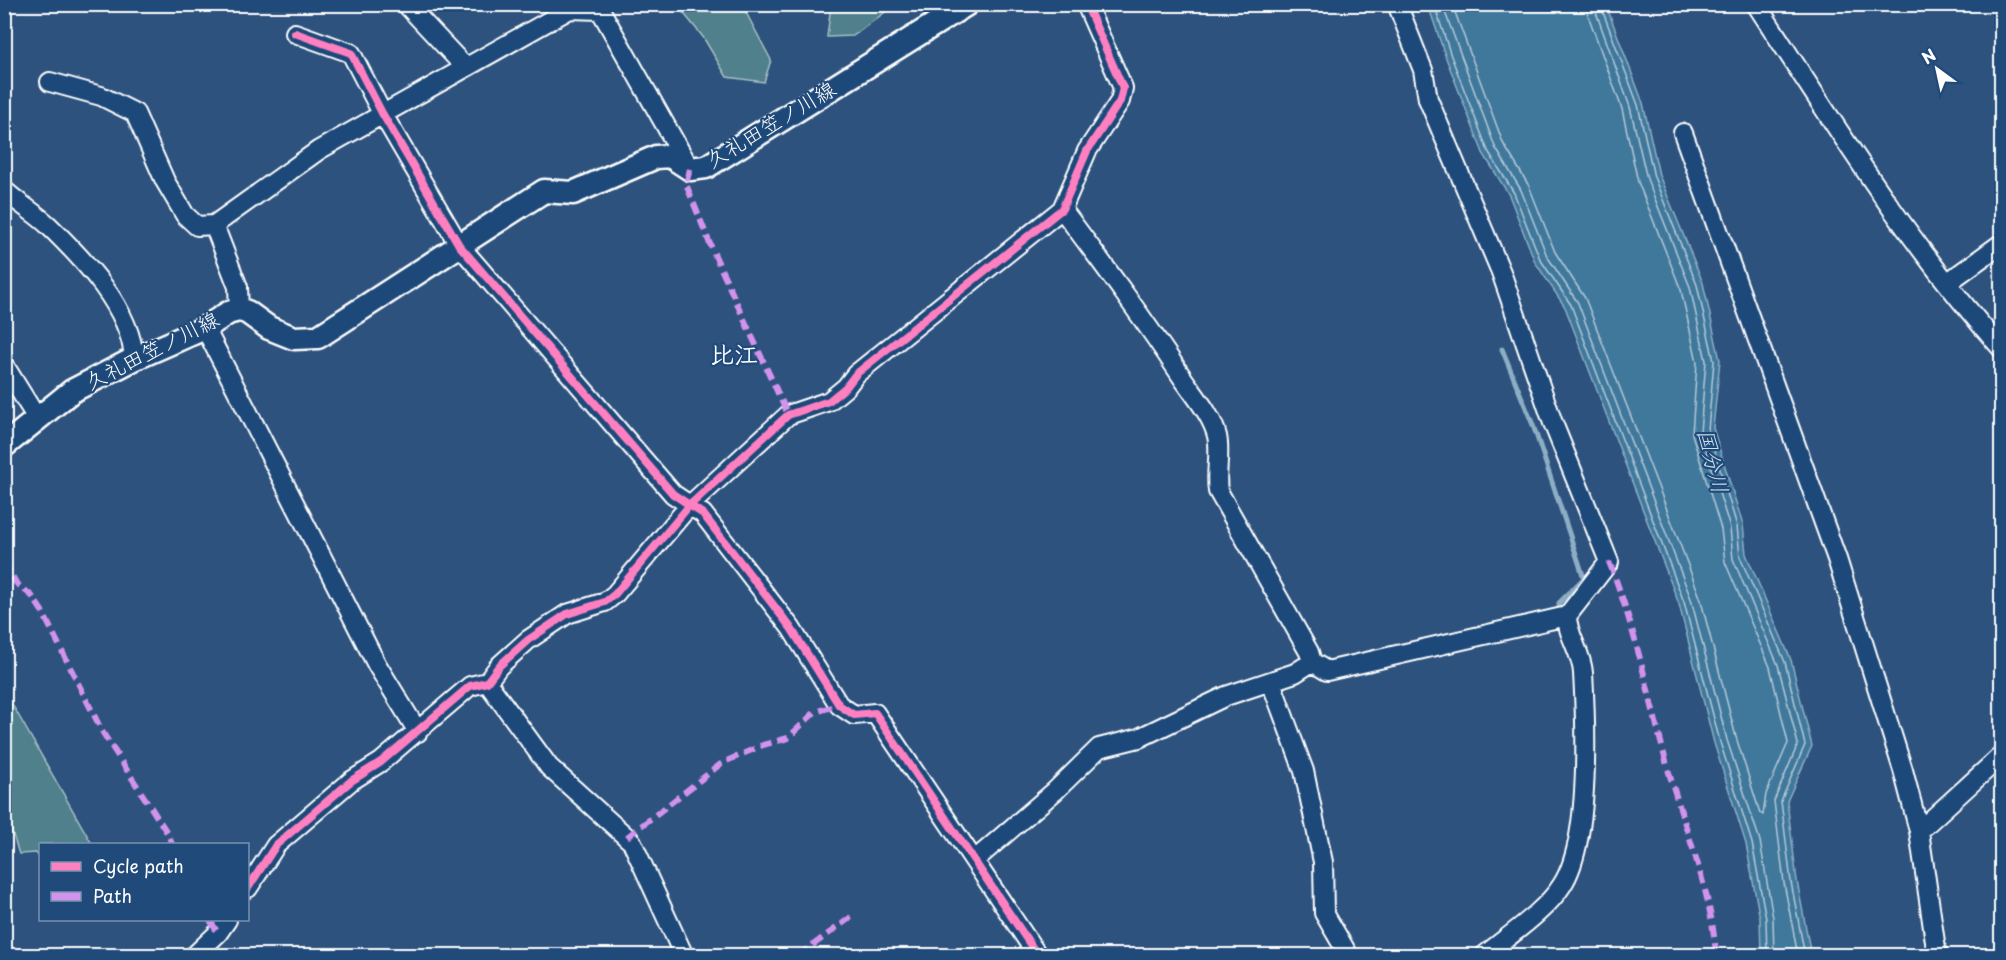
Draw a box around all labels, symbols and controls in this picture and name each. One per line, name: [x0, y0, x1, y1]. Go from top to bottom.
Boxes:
north arrow: [1907, 39, 1967, 99]
text: N: [1916, 42, 1940, 69]
street label: 久礼田笠ノ川線: [699, 72, 841, 175]
street label: 久礼田笠ノ川線: [78, 302, 224, 397]
district label: 比江: [710, 335, 758, 371]
water label: 国分川: [1690, 425, 1738, 497]
legend: [39, 843, 249, 921]
text: Cycle path: [93, 852, 184, 879]
text: Path: [93, 882, 132, 909]

